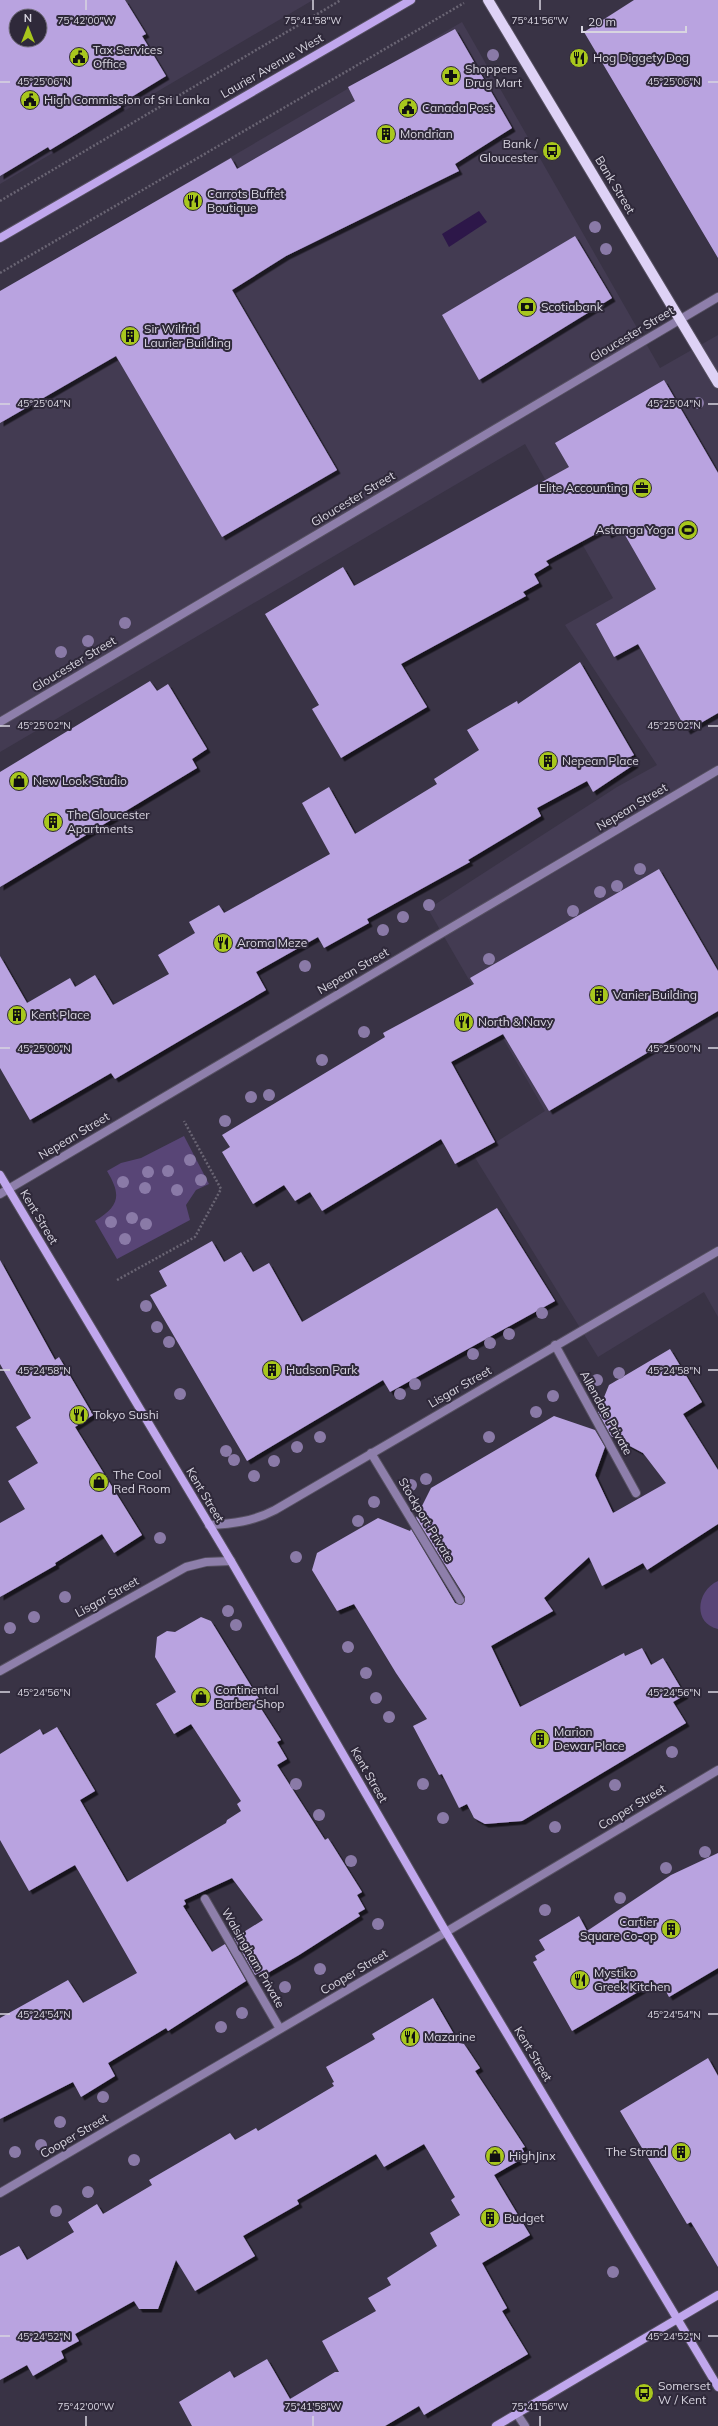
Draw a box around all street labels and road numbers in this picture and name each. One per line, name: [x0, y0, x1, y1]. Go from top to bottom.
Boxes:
street label: Laurier Avenue West: [218, 30, 326, 101]
street label: Bank Street: [592, 153, 639, 216]
street label: Gloucester Street: [587, 303, 676, 364]
street label: Gloucester Street: [308, 468, 397, 529]
street label: Gloucester Street: [29, 633, 118, 694]
street label: Nepean Street: [594, 780, 670, 834]
street label: Nepean Street: [314, 944, 391, 997]
street label: Nepean Street: [36, 1109, 112, 1163]
street label: Kent Street: [17, 1186, 62, 1247]
street label: Lisgar Street: [425, 1362, 494, 1411]
street label: Allendale Private: [577, 1368, 636, 1458]
street label: Kent Street: [183, 1464, 228, 1525]
street label: Stockport Private: [395, 1475, 457, 1565]
street label: Lisgar Street: [72, 1573, 141, 1620]
street label: Kent Street: [348, 1744, 391, 1805]
street label: Cooper Street: [595, 1781, 668, 1833]
street label: Walsingham Private: [219, 1905, 288, 2010]
street label: Cooper Street: [317, 1946, 390, 1998]
street label: Kent Street: [511, 2023, 556, 2084]
street label: Cooper Street: [37, 2110, 110, 2161]

